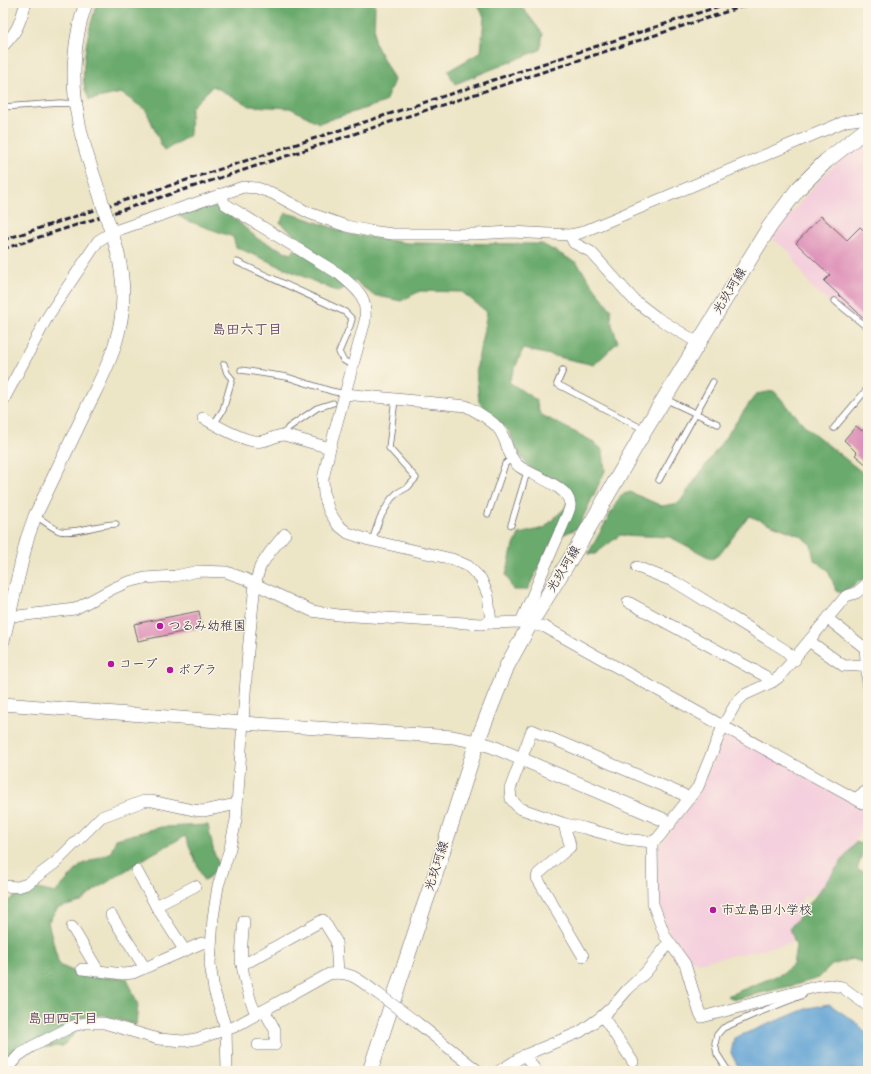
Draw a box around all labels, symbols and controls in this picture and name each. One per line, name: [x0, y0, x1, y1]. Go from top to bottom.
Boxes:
street label: 光玖珂線: [709, 263, 751, 318]
district label: 島田六丁目: [212, 321, 282, 339]
street label: 光玖珂線: [543, 541, 585, 596]
place label: つるみ幼稚園: [168, 618, 246, 635]
marker: つるみ幼稚園: [155, 621, 165, 631]
place label: コープ: [119, 656, 157, 673]
marker: コープ: [106, 659, 116, 669]
place label: ポプラ: [178, 662, 217, 679]
marker: ポプラ: [165, 665, 175, 675]
street label: 光玖珂線: [421, 838, 453, 893]
place label: 市立島田小学校: [721, 902, 812, 919]
marker: 市立島田小学校: [708, 905, 718, 915]
district label: 島田四丁目: [28, 1010, 98, 1028]

